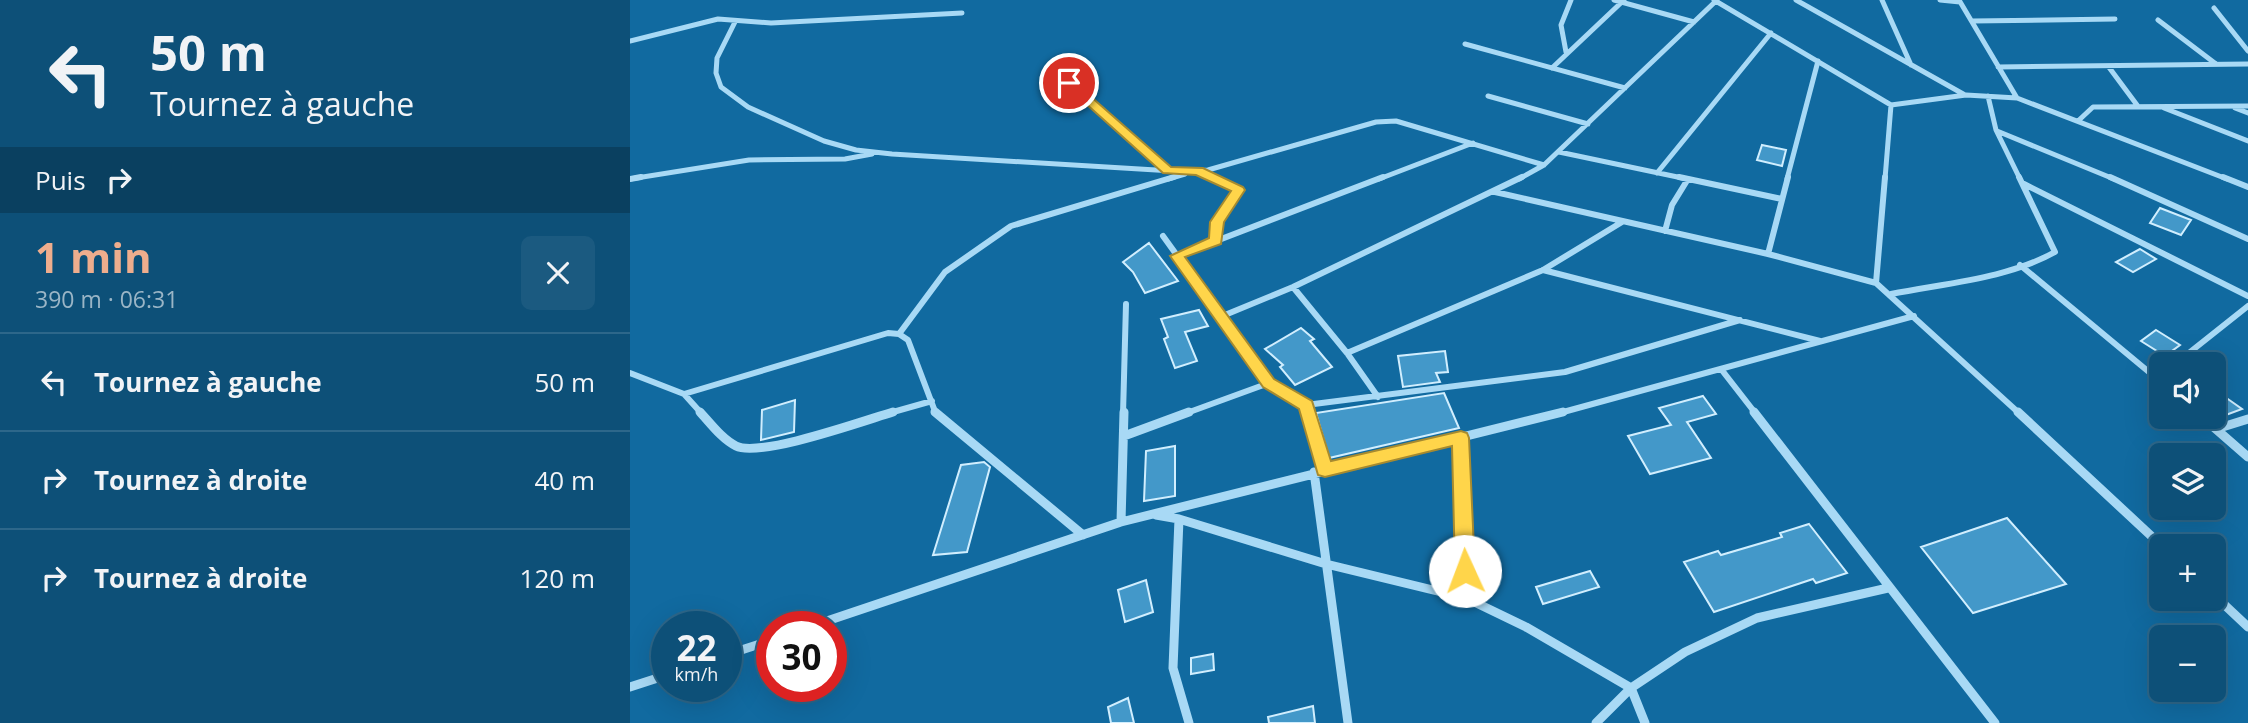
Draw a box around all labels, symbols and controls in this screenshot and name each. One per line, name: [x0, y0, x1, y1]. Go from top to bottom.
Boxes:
text: 50 m: [150, 19, 267, 85]
icon: left: [35, 28, 126, 119]
pin: [1039, 53, 1099, 113]
icon: arrive: [1050, 64, 1088, 102]
text: Tournez à gauche: [150, 82, 414, 125]
icon: right: [100, 161, 138, 199]
text: Puis: [35, 162, 86, 198]
text: 1 min: [35, 228, 152, 285]
button: close: [521, 236, 595, 310]
text: 390 m · 06:31: [35, 283, 178, 315]
map controls: [2149, 352, 2226, 702]
button: sound: [2149, 352, 2226, 429]
icon: left: [35, 363, 73, 401]
text: Tournez à gauche: [94, 364, 322, 400]
text: 50 m: [534, 364, 595, 400]
button: layers: [2149, 443, 2226, 520]
icon: right: [35, 461, 73, 499]
text: Tournez à droite: [94, 462, 307, 498]
text: 40 m: [534, 462, 595, 498]
position arrow: [1428, 534, 1502, 608]
button: +: [2149, 534, 2226, 611]
icon: right: [35, 559, 73, 597]
text: Tournez à droite: [94, 560, 307, 596]
text: 120 m: [520, 560, 595, 596]
speed limit sign: 30: [756, 611, 847, 702]
text: 22: [676, 624, 717, 671]
button: −: [2149, 625, 2226, 702]
text: km/h: [675, 662, 718, 686]

